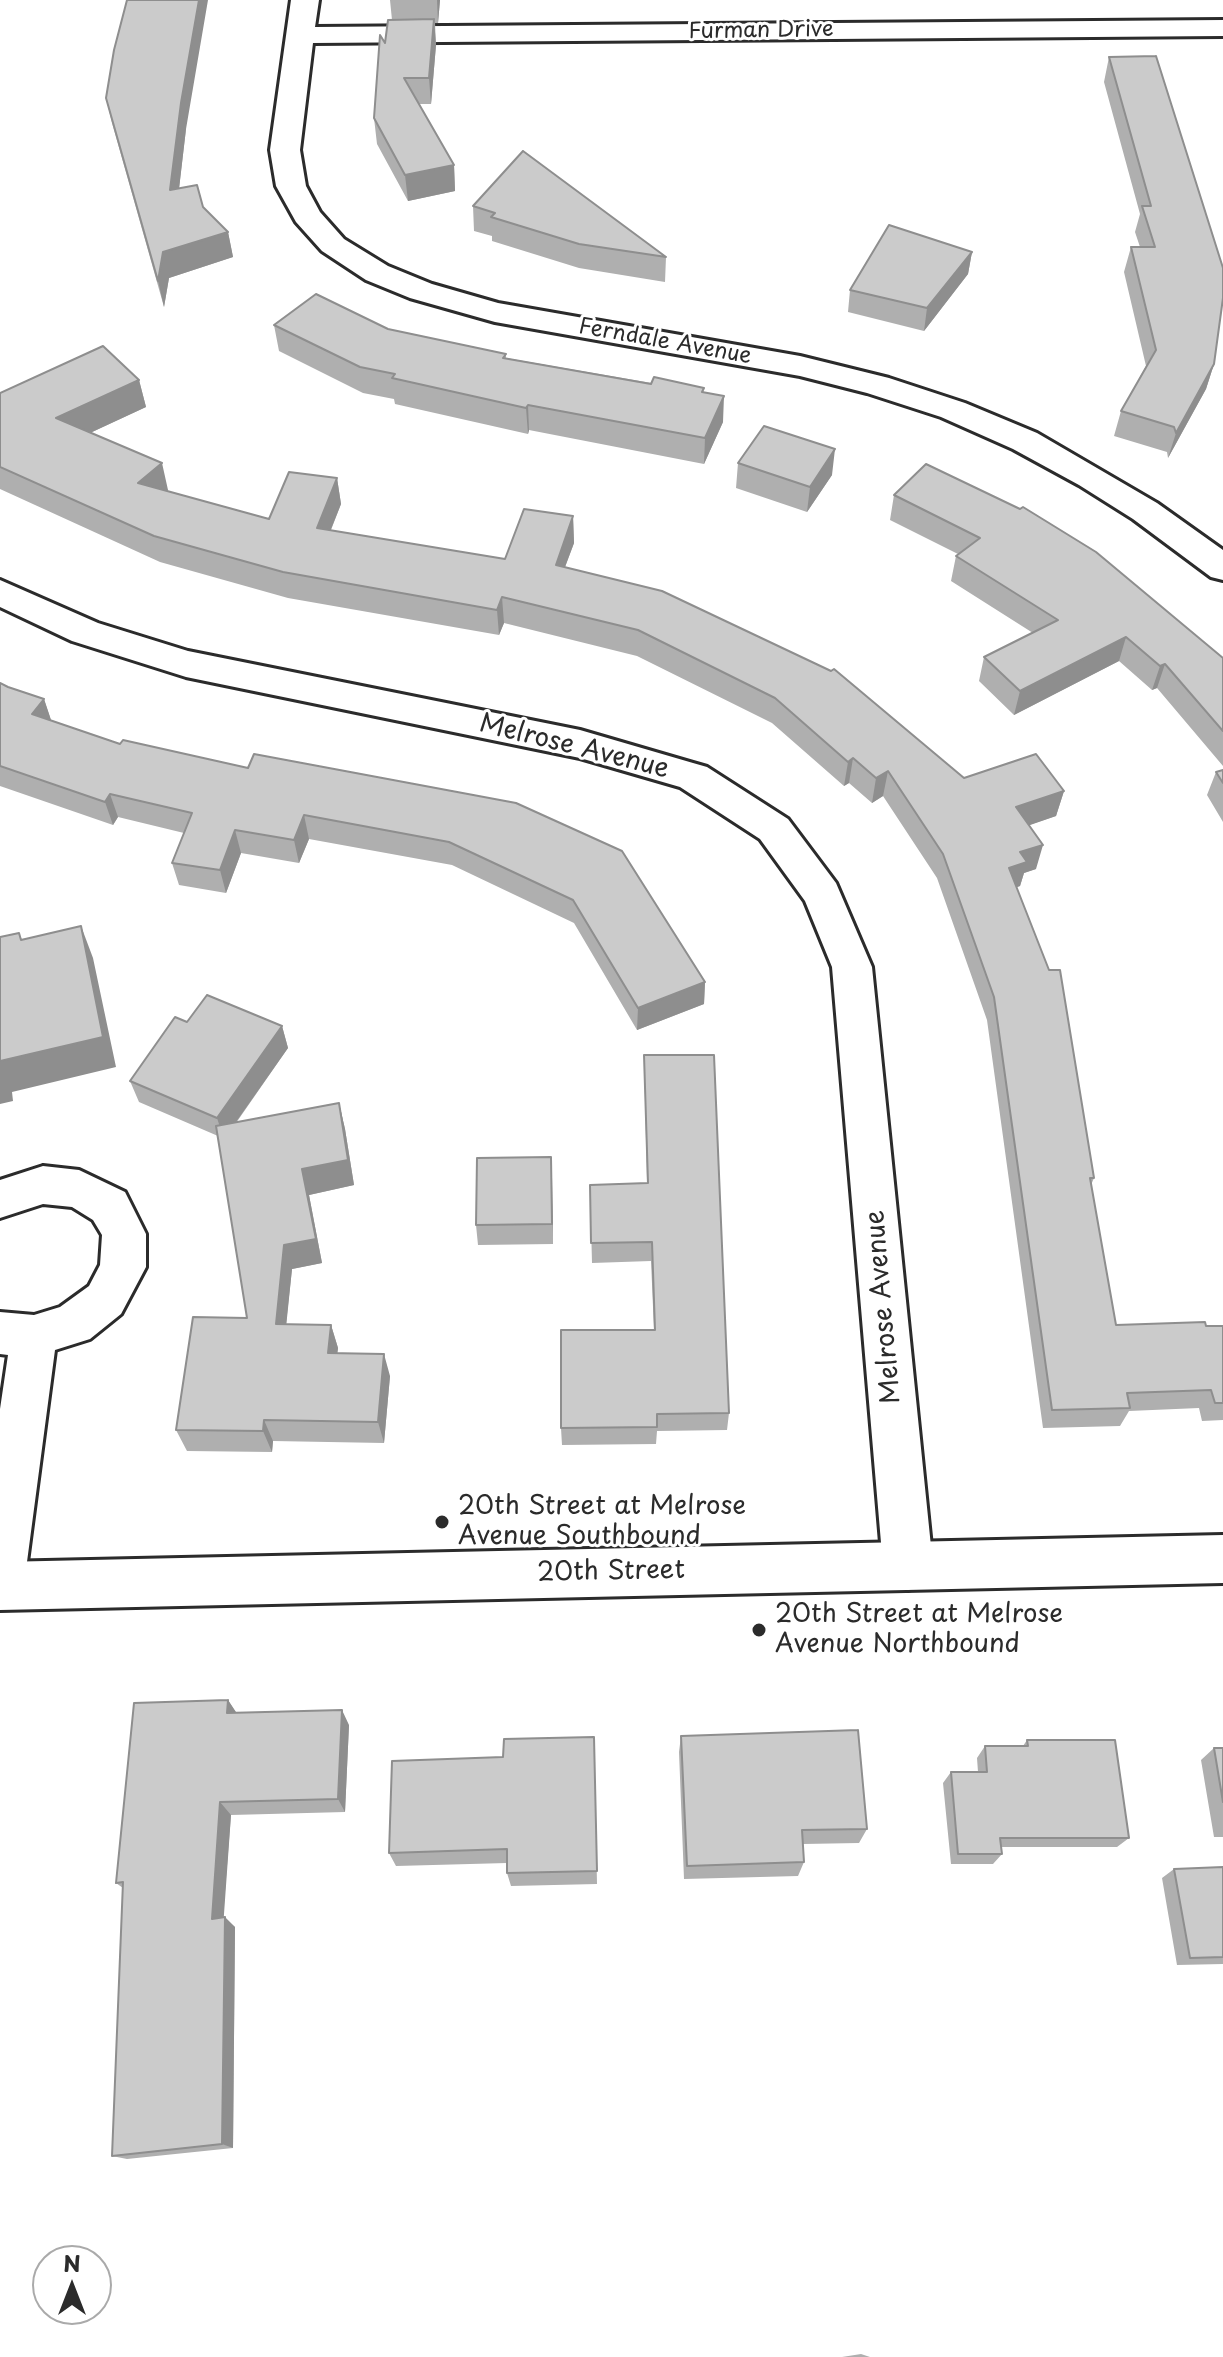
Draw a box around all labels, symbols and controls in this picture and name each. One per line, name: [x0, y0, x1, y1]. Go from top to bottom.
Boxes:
street label: Furman Drive: [688, 17, 834, 45]
street label: Ferndale Avenue: [577, 314, 753, 370]
street label: Melrose Avenue: [476, 708, 672, 786]
street label: Melrose Avenue: [860, 1209, 908, 1405]
place label: 20th Street at Melrose Avenue Southbound: [458, 1491, 746, 1552]
marker: 20th Street at Melrose Avenue Southbound: [433, 1513, 451, 1531]
street label: 20th Street: [537, 1555, 685, 1589]
place label: 20th Street at Melrose Avenue Northbound: [775, 1599, 1063, 1660]
marker: 20th Street at Melrose Avenue Northbound: [750, 1621, 768, 1639]
north arrow: [32, 2245, 112, 2325]
text: N: [63, 2246, 81, 2279]

